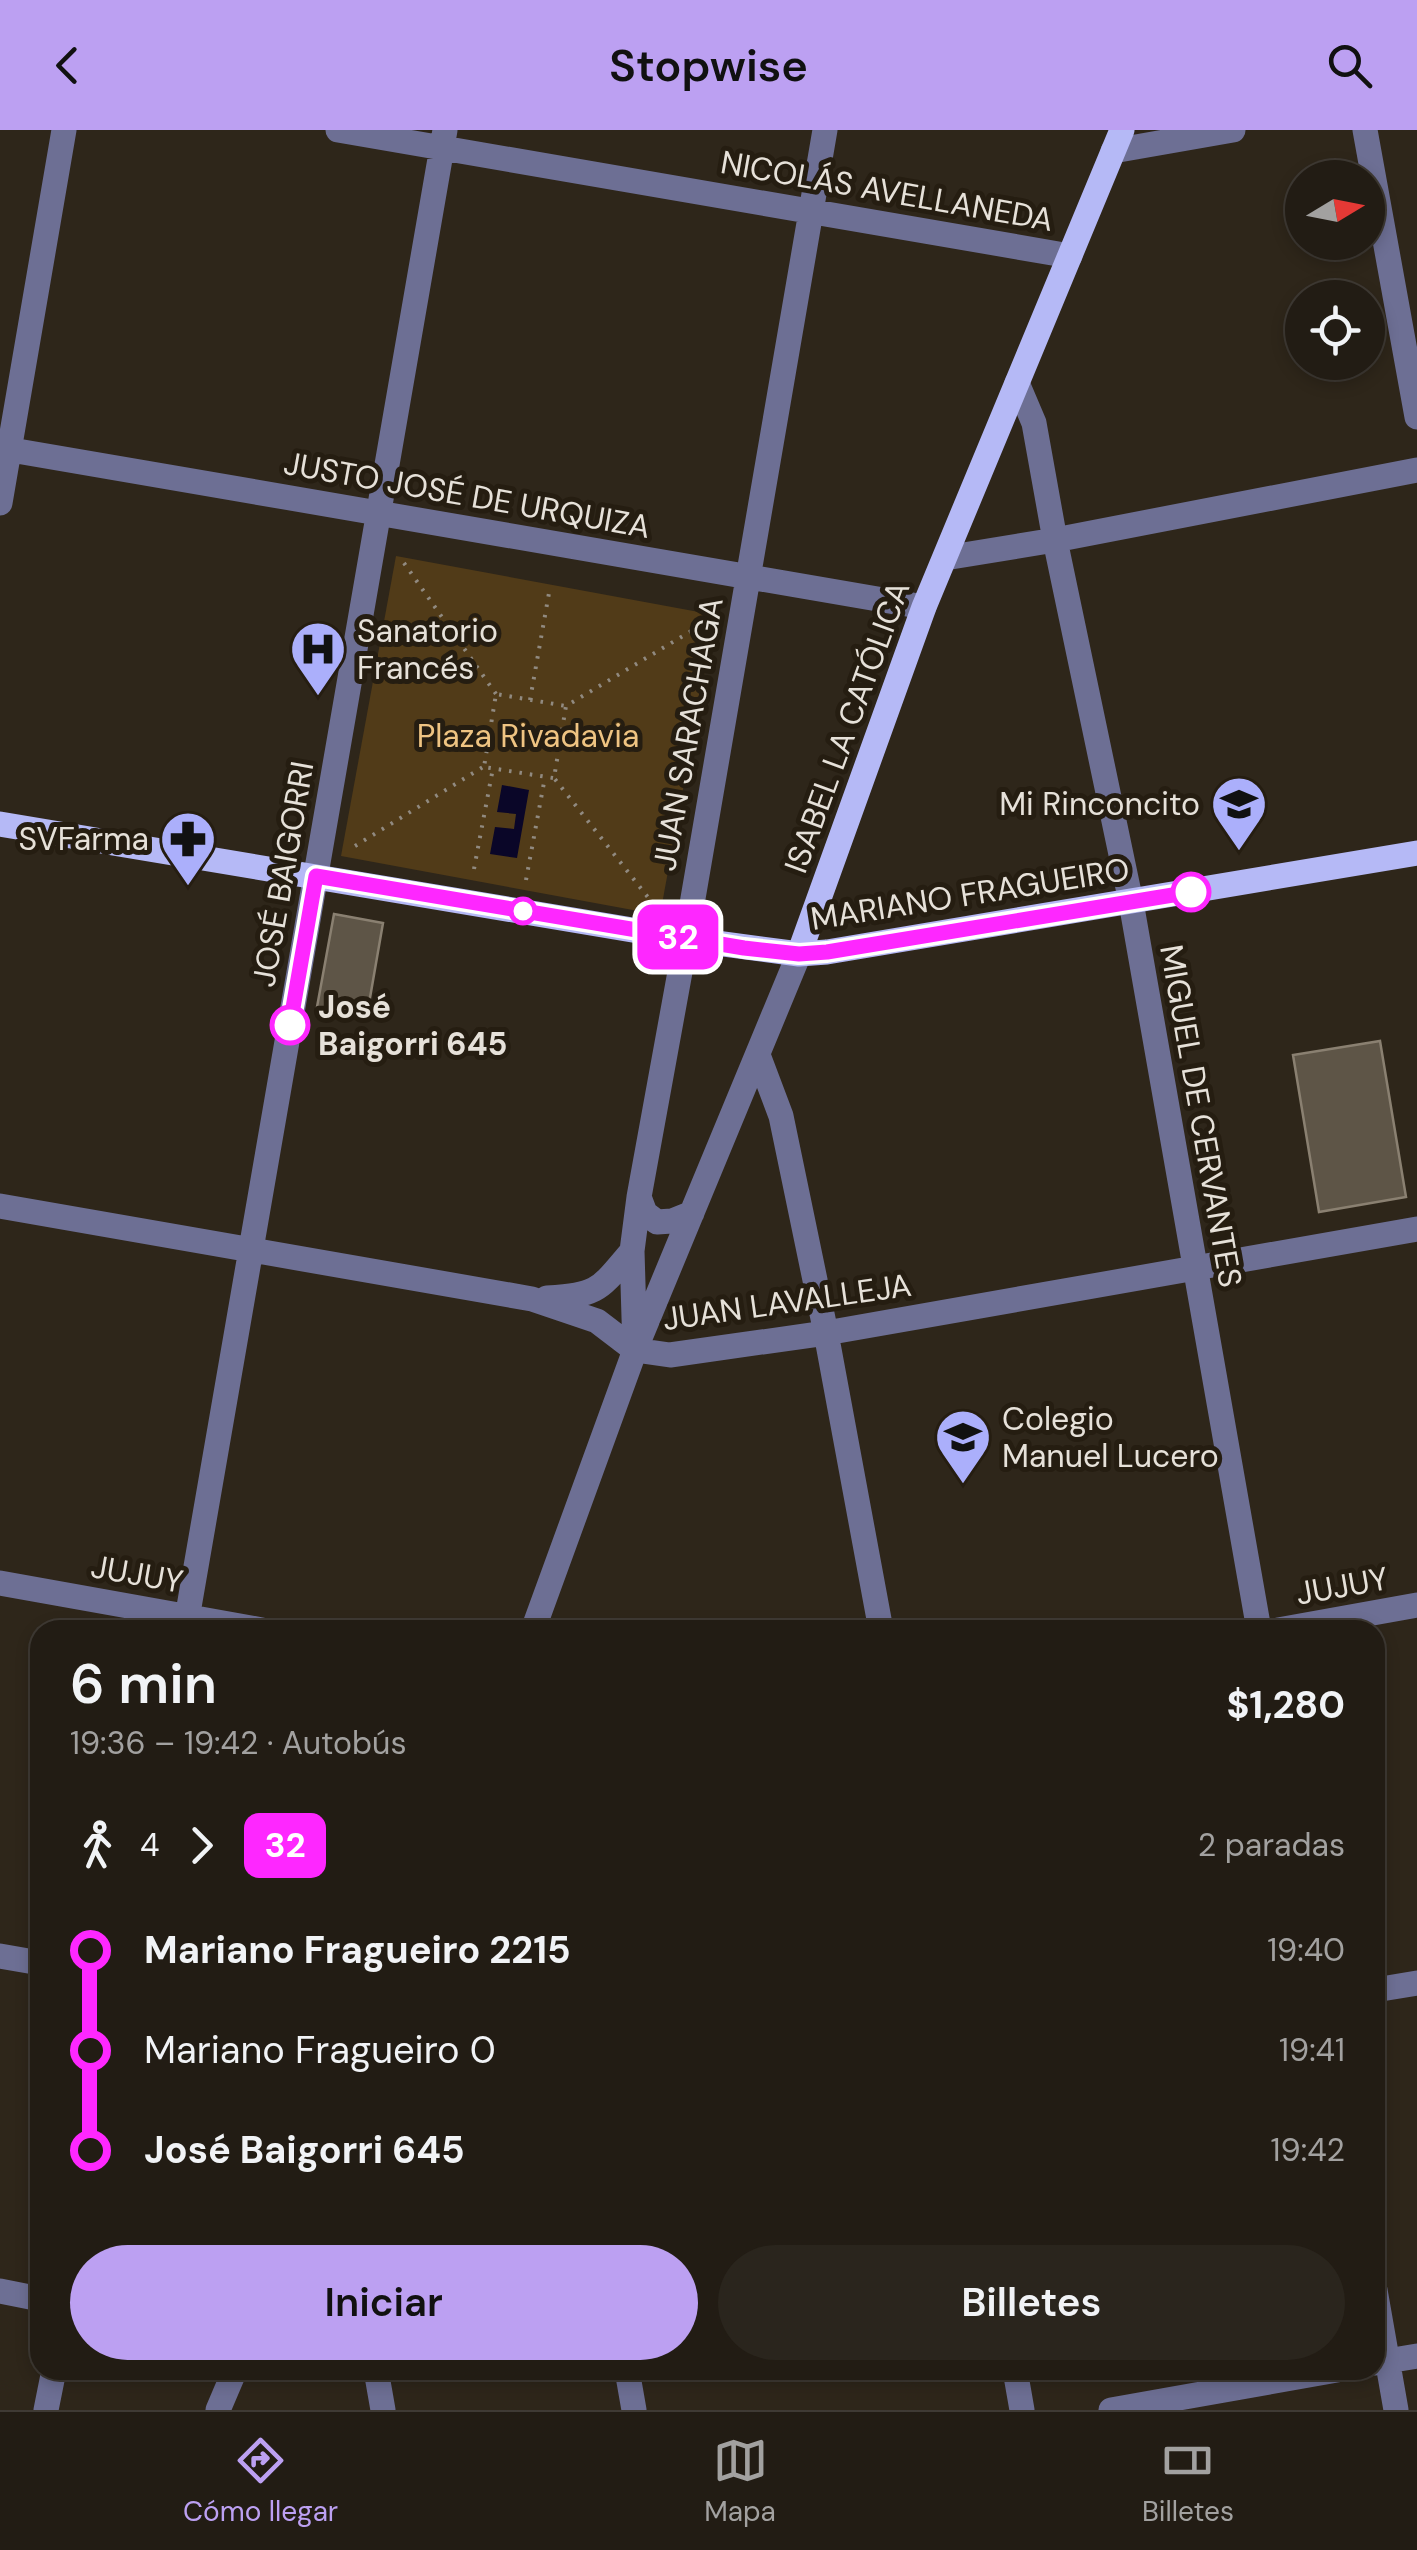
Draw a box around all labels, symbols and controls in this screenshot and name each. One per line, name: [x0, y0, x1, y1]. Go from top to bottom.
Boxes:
text: Stopwise: [609, 36, 808, 95]
icon: back: [40, 38, 95, 93]
icon: search: [1322, 38, 1377, 93]
street label: NICOLÁS AVELLANEDA: [717, 141, 1057, 241]
north arrow: [1285, 160, 1385, 260]
map controls: [1285, 160, 1385, 380]
button: locate: [1285, 280, 1385, 380]
street label: JUSTO JOSÉ DE URQUIZA: [280, 442, 654, 548]
street label: ISABEL LA CATÓLICA: [775, 575, 919, 879]
street label: JUAN SARACHAGA: [643, 594, 733, 874]
place label: Sanatorio Francés: [357, 610, 498, 689]
hospital icon: Sanatorio Francés: [288, 619, 348, 698]
park label: Plaza Rivadavia: [417, 715, 639, 757]
street label: JOSÉ BAIGORRI: [243, 758, 323, 990]
school or university icon: Mi Rinconcito: [1209, 774, 1269, 853]
place label: Mi Rinconcito: [999, 783, 1200, 825]
pharmacy icon: SVFarma: [158, 809, 218, 888]
place label: SVFarma: [18, 818, 149, 860]
street label: MARIANO FRAGUEIRO: [808, 848, 1132, 940]
unlabelled marker: [1172, 873, 1210, 911]
unlabelled marker: [510, 898, 536, 924]
line badge: 32: [633, 904, 723, 970]
text: 32: [657, 914, 699, 960]
street label: MIGUEL DE CERVANTES: [1150, 941, 1252, 1291]
place label: José Baigorri 645: [318, 986, 507, 1065]
marker: José Baigorri 645: [271, 1006, 309, 1044]
street label: JUAN LAVALLEJA: [660, 1264, 914, 1340]
place label: Colegio Manuel Lucero: [1002, 1398, 1219, 1477]
school or university icon: Colegio Manuel Lucero: [933, 1407, 993, 1486]
street label: JUJUY: [88, 1545, 186, 1603]
street label: JUJUY: [1293, 1557, 1391, 1615]
text: 6 min: [70, 1648, 217, 1720]
text: $1,280: [1226, 1680, 1345, 1730]
text: 19:36 – 19:42 · Autobús: [70, 1722, 406, 1764]
icon: walk: [70, 1818, 125, 1873]
icon: forward: [174, 1818, 229, 1873]
text: 32: [264, 1822, 306, 1868]
text: 4: [140, 1824, 159, 1866]
text: 2 paradas: [1198, 1824, 1345, 1866]
text: Mariano Fragueiro 2215: [144, 1925, 571, 1975]
text: 19:40: [1267, 1929, 1345, 1971]
text: Mariano Fragueiro 0: [144, 2025, 496, 2075]
text: 19:41: [1279, 2029, 1345, 2071]
text: José Baigorri 645: [144, 2125, 465, 2175]
text: 19:42: [1271, 2129, 1345, 2171]
button: Iniciar: [70, 2245, 698, 2360]
button: Billetes: [718, 2245, 1345, 2360]
tab: Cómo llegar: [183, 2433, 338, 2530]
tab: Mapa: [704, 2433, 776, 2530]
tab: Billetes: [1142, 2433, 1234, 2530]

